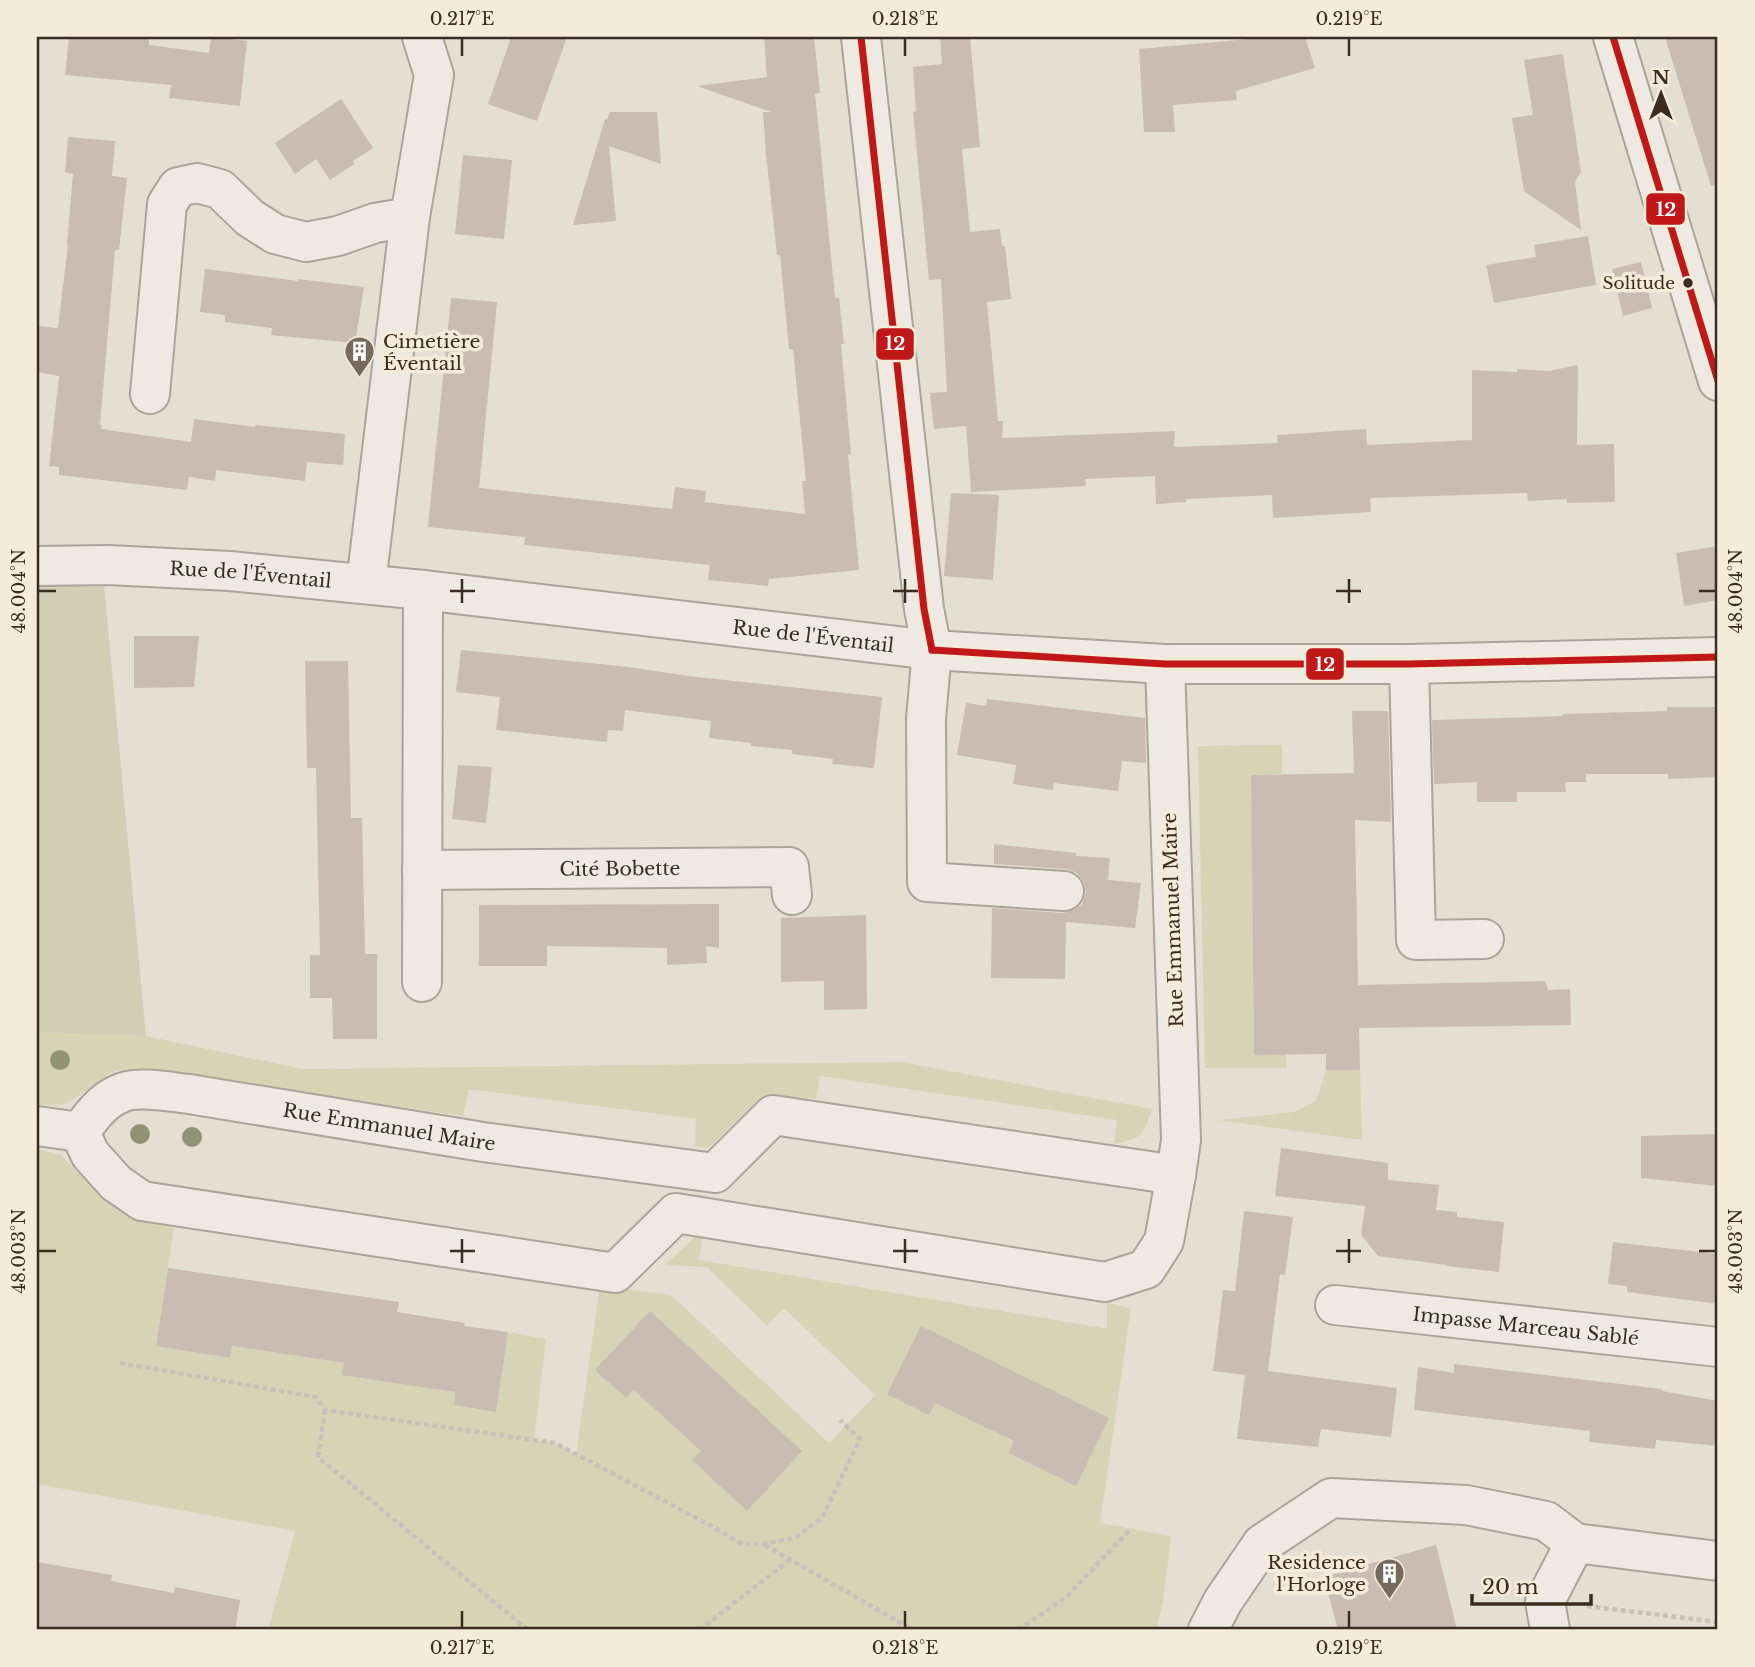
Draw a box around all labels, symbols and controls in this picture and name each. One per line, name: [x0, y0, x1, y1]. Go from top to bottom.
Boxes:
text: 0.217°E: [430, 8, 494, 30]
text: 0.218°E: [872, 8, 938, 30]
text: 0.219°E: [1315, 8, 1383, 30]
north arrow: [1626, 60, 1696, 130]
text: N: [1652, 66, 1670, 89]
line badge: 12: [1645, 192, 1686, 226]
text: 12: [1656, 198, 1676, 221]
place label: Solitude: [1603, 273, 1675, 294]
marker: Solitude: [1681, 276, 1695, 290]
line badge: 12: [875, 327, 915, 361]
place label: Cimetière Éventail: [383, 330, 480, 375]
text: 12: [885, 332, 905, 355]
building icon: Cimetière Éventail: [343, 335, 377, 379]
text: 48.004°N: [8, 549, 30, 633]
text: 48.004°N: [1725, 549, 1747, 633]
street label: Rue de l'Éventail: [169, 557, 333, 592]
street label: Rue de l'Éventail: [731, 615, 895, 657]
line badge: 12: [1305, 647, 1345, 681]
text: 12: [1315, 653, 1335, 676]
street label: Rue Emmanuel Maire: [1158, 812, 1188, 1028]
street label: Cité Bobette: [559, 856, 681, 880]
street label: Rue Emmanuel Maire: [281, 1098, 497, 1155]
text: 48.003°N: [8, 1208, 30, 1294]
text: 48.003°N: [1725, 1208, 1747, 1294]
street label: Impasse Marceau Sablé: [1411, 1302, 1640, 1350]
place label: Residence l'Horloge: [1267, 1551, 1366, 1596]
building icon: Residence l'Horloge: [1372, 1556, 1406, 1600]
scale bar: [1472, 1562, 1590, 1606]
text: 20 m: [1482, 1574, 1539, 1600]
text: 0.217°E: [430, 1637, 494, 1659]
text: 0.218°E: [872, 1637, 938, 1659]
text: 0.219°E: [1315, 1637, 1383, 1659]

